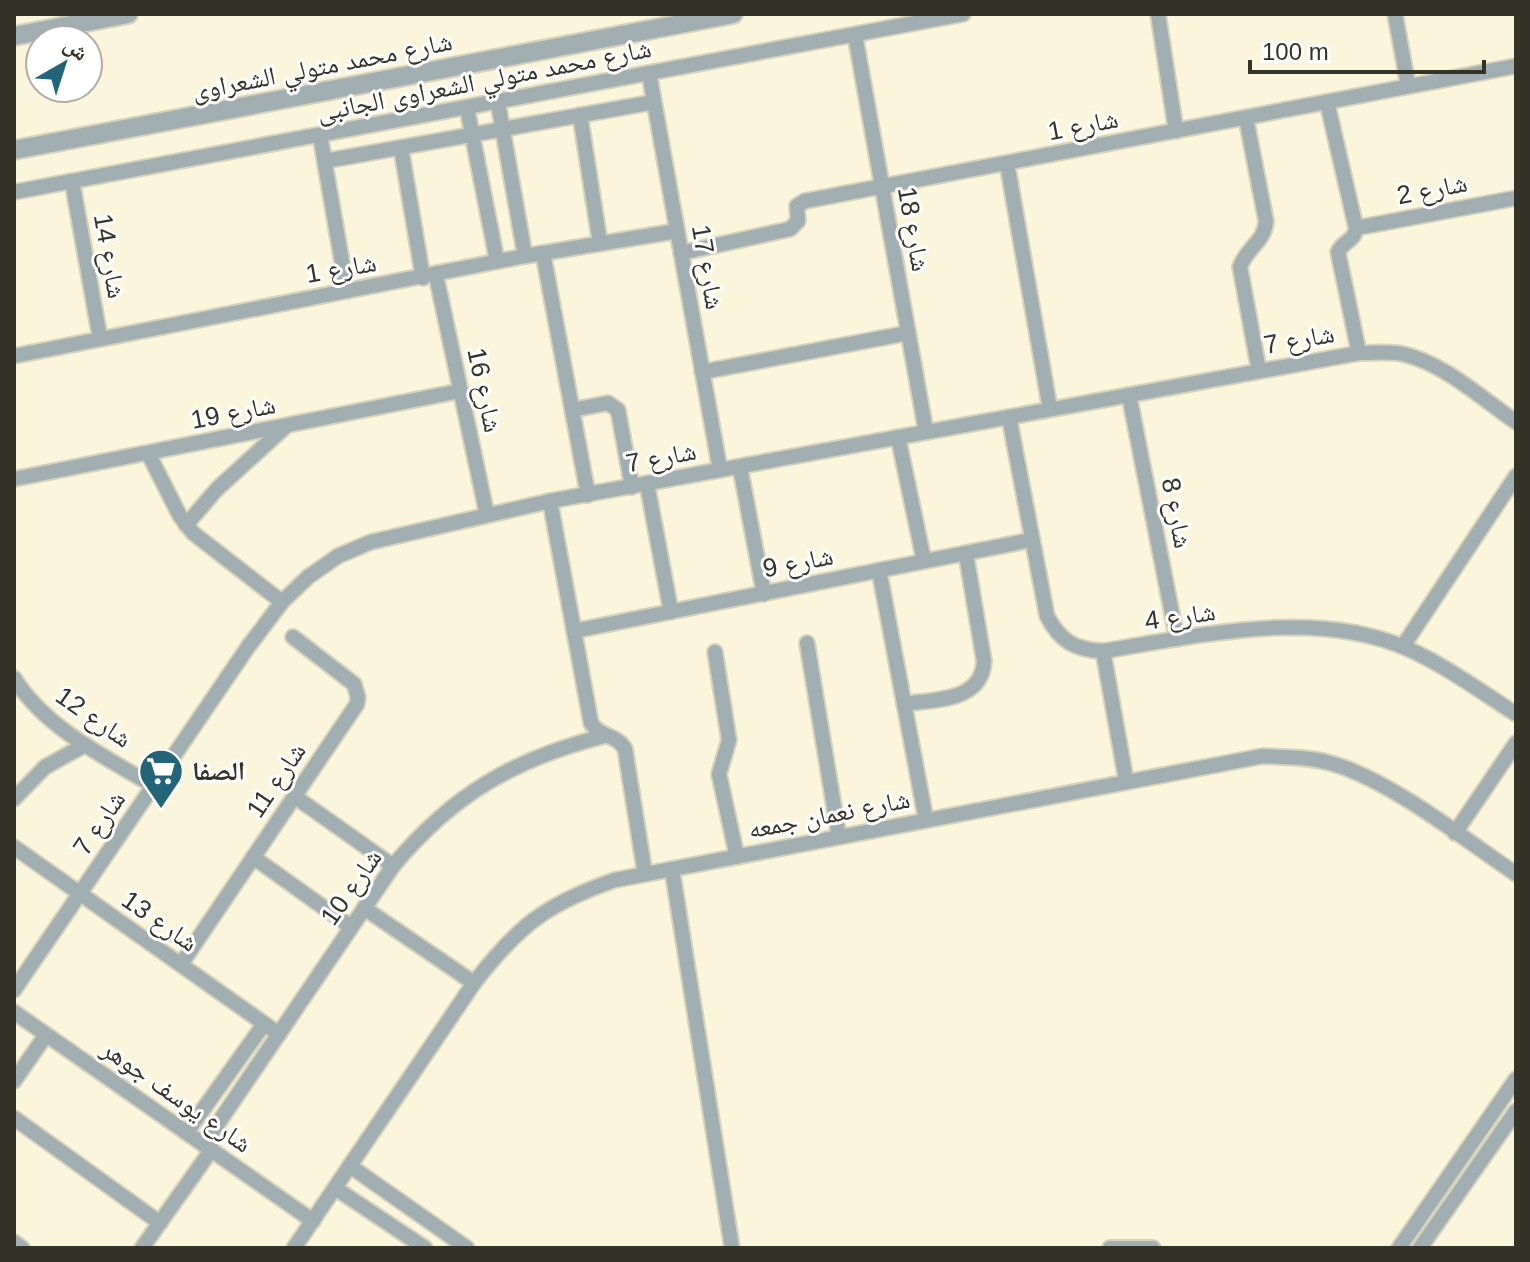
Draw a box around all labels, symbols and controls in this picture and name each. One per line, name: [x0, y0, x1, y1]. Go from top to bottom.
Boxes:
north arrow: [24, 24, 104, 104]
scale bar: [1250, 24, 1484, 74]
street label: شارع محمد متولي الشعراوى: [189, 26, 456, 111]
text: ش: [59, 32, 93, 67]
street label: شارع محمد متولي الشعراوى الجانبى: [314, 33, 655, 133]
text: 100 m: [1262, 38, 1329, 65]
street label: شارع 1: [1045, 103, 1121, 147]
street label: شارع 2: [1394, 167, 1470, 211]
street label: شارع 18: [891, 184, 936, 274]
street label: شارع 14: [87, 211, 132, 301]
street label: شارع 17: [685, 222, 730, 312]
street label: شارع 1: [303, 247, 379, 290]
street label: شارع 7: [1261, 318, 1337, 361]
street label: شارع 16: [460, 345, 509, 435]
street label: شارع 19: [188, 389, 278, 436]
street label: شارع 7: [623, 435, 699, 479]
street label: شارع 8: [1155, 475, 1199, 551]
street label: شارع 9: [760, 540, 836, 584]
street label: شارع 4: [1143, 596, 1217, 637]
street label: شارع 12: [50, 680, 138, 755]
street label: شارع 11: [240, 737, 313, 824]
supermarket icon: الصفا: [137, 747, 185, 810]
place label: الصفا: [192, 756, 245, 786]
street label: شارع نعمان جمعه: [746, 784, 913, 845]
street label: شارع 7: [67, 785, 132, 861]
street label: شارع 10: [314, 843, 389, 931]
street label: شارع 13: [116, 884, 204, 959]
street label: شارع يوسف جوهر: [95, 1033, 258, 1160]

